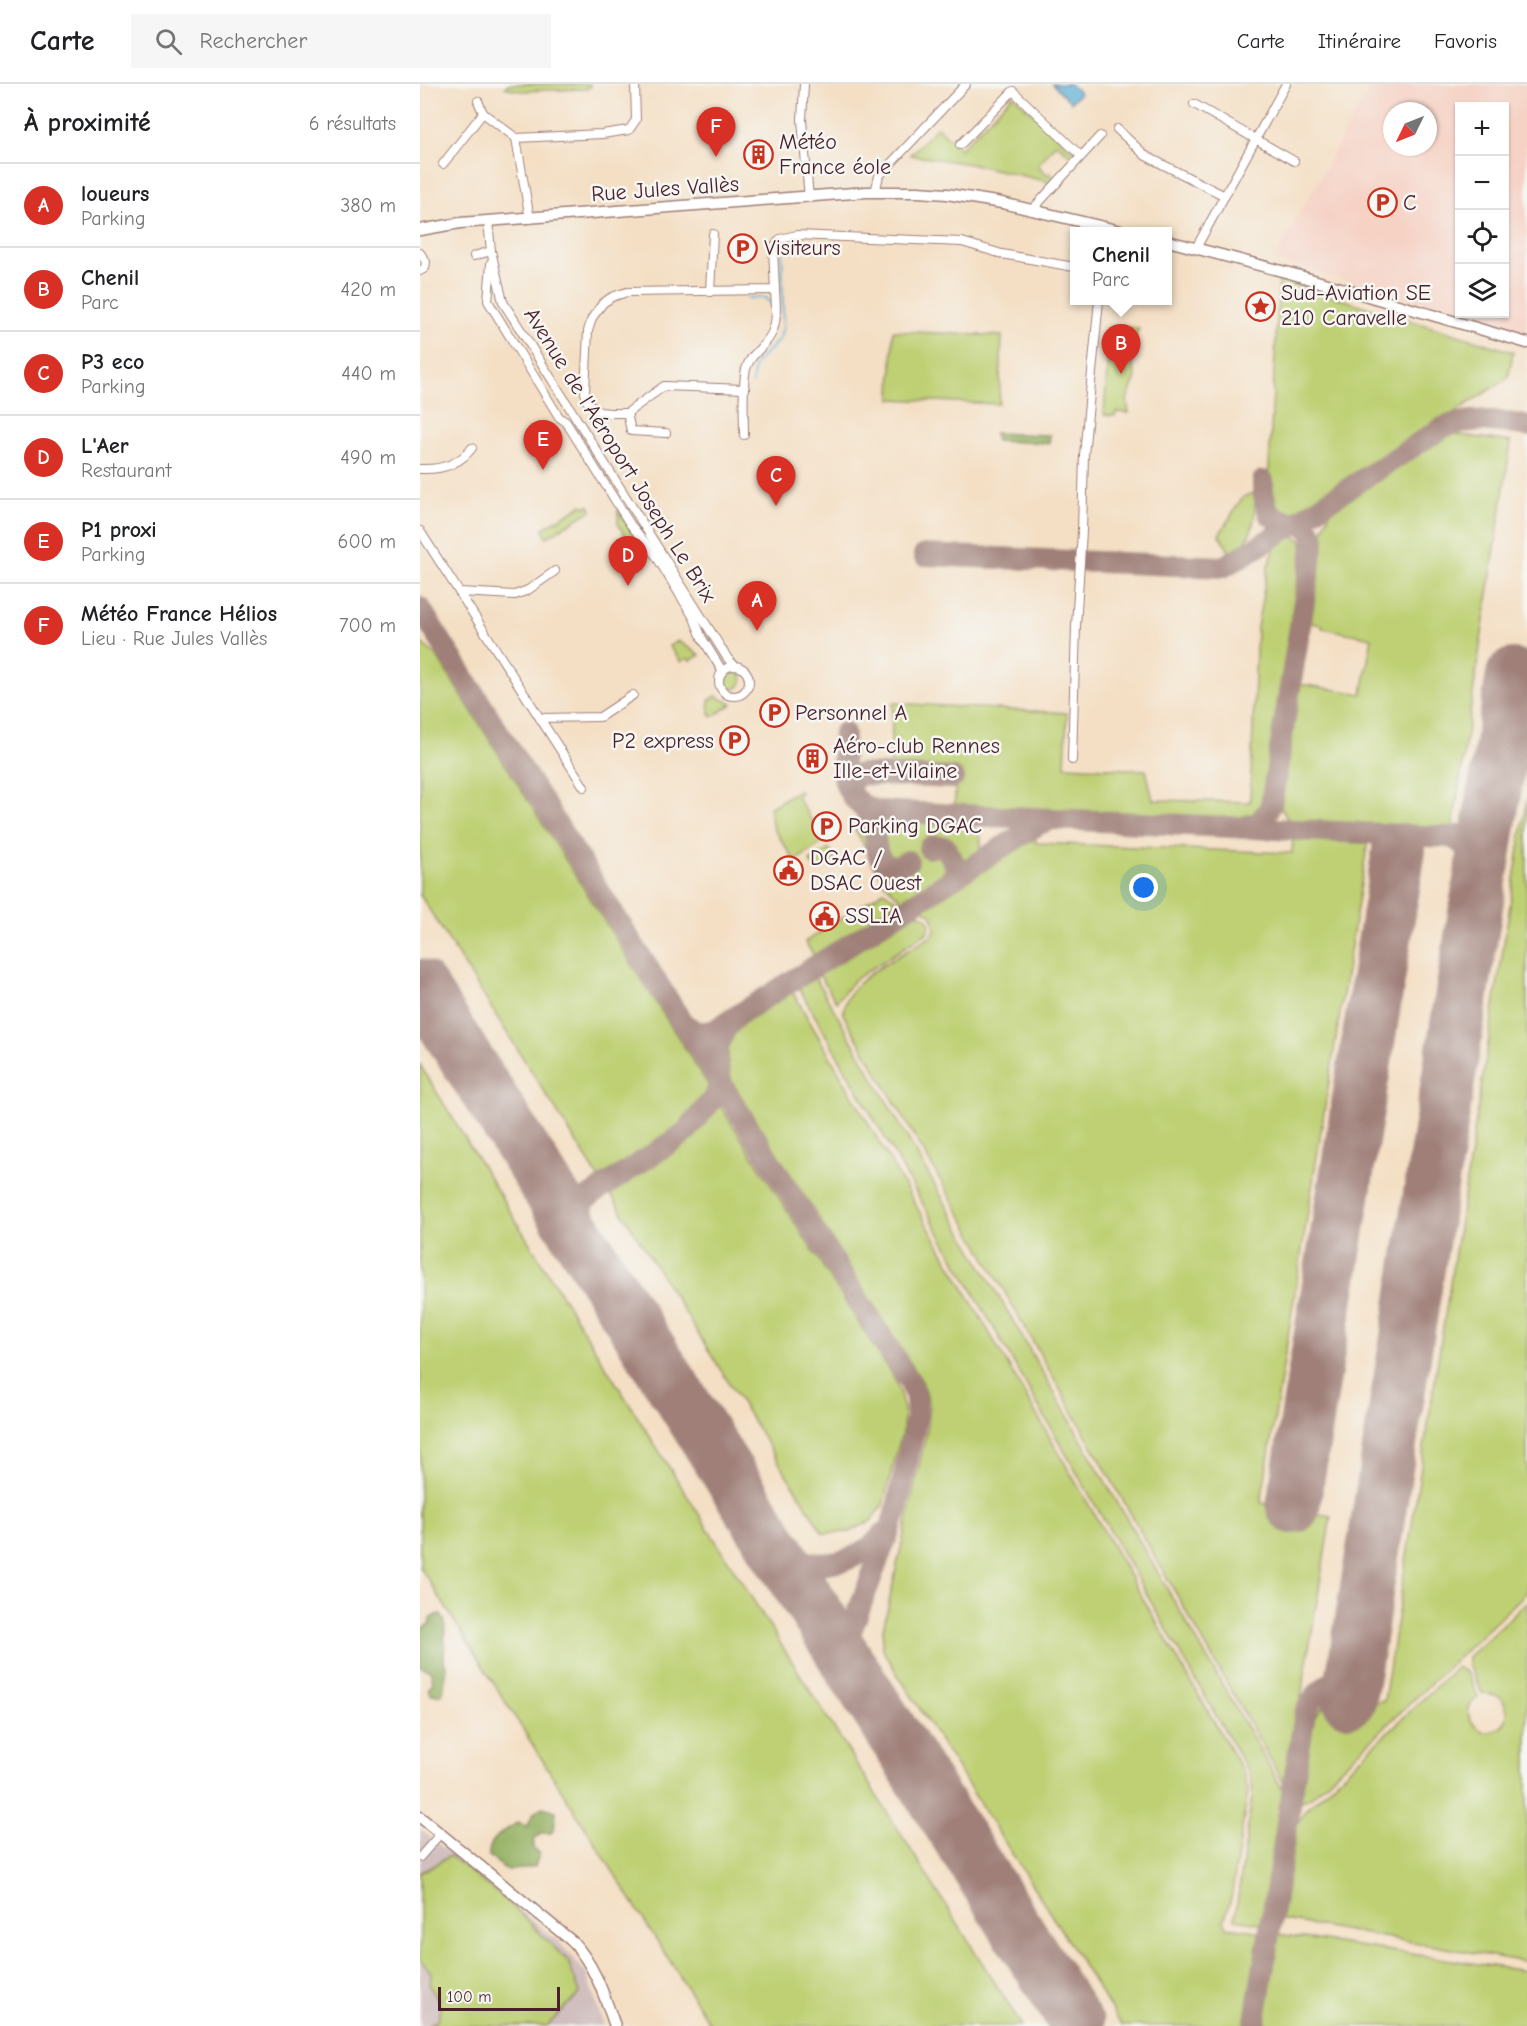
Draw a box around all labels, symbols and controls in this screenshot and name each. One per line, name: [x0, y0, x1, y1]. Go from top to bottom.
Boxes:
search box: [131, 14, 551, 68]
text: Carte: [30, 25, 95, 57]
icon: search: [152, 25, 185, 58]
text: Rechercher: [200, 28, 307, 54]
text: Carte: [1237, 29, 1285, 53]
text: Itinéraire: [1318, 29, 1401, 53]
text: Favoris: [1434, 29, 1497, 53]
north arrow: [1383, 102, 1437, 156]
map controls: [1455, 102, 1509, 318]
button: +: [1455, 102, 1509, 156]
pin: F: [696, 107, 736, 157]
text: À proximité: [24, 108, 151, 138]
text: 6 résultats: [309, 112, 396, 135]
place label: Météo France éole: [779, 129, 891, 180]
building icon: Météo France éole: [742, 139, 774, 171]
button: −: [1455, 156, 1509, 210]
street label: Rue Jules Vallès: [590, 171, 740, 207]
text: loueurs: [81, 181, 149, 207]
parking icon: C: [1366, 187, 1398, 219]
place label: C: [1403, 190, 1417, 216]
text: A: [38, 194, 49, 217]
text: 380 m: [340, 194, 396, 217]
text: Parking: [81, 207, 146, 230]
button: locate: [1455, 210, 1509, 264]
popup: [1070, 227, 1172, 305]
parking icon: Visiteurs: [727, 232, 759, 264]
place label: Visiteurs: [764, 235, 841, 261]
text: Chenil: [1092, 242, 1150, 268]
button: layers: [1455, 264, 1509, 318]
text: Chenil: [81, 265, 139, 291]
text: Parc: [1092, 268, 1130, 291]
text: B: [37, 278, 50, 301]
text: 420 m: [340, 278, 396, 301]
place label: Sud-Aviation SE 210 Caravelle: [1281, 280, 1431, 331]
place icon: Sud-Aviation SE 210 Caravelle: [1244, 290, 1276, 322]
text: Parc: [81, 291, 119, 314]
street label: Avenue de l'Aéroport Joseph Le Brix: [518, 303, 722, 608]
pin: B: [1102, 324, 1140, 374]
text: P3 eco: [81, 349, 144, 375]
text: C: [37, 362, 50, 385]
text: 440 m: [341, 362, 396, 385]
text: Parking: [81, 375, 146, 398]
pin: E: [524, 420, 562, 470]
text: L'Aer: [81, 433, 129, 459]
text: D: [37, 446, 50, 469]
text: 490 m: [340, 446, 396, 469]
pin: C: [756, 456, 796, 506]
text: Restaurant: [81, 459, 171, 482]
text: P1 proxi: [81, 517, 157, 543]
text: E: [38, 530, 49, 553]
text: 600 m: [338, 530, 396, 553]
pin: D: [608, 536, 648, 586]
text: Parking: [81, 543, 146, 566]
pin: A: [738, 582, 776, 631]
text: Météo France Hélios: [81, 601, 277, 627]
text: F: [38, 614, 49, 637]
text: 700 m: [339, 614, 396, 637]
text: Lieu · Rue Jules Vallès: [81, 627, 267, 650]
parking icon: Personnel A: [758, 697, 790, 729]
place label: Personnel A: [795, 700, 907, 726]
parking icon: P2 express: [719, 725, 751, 757]
place label: P2 express: [612, 728, 714, 754]
place label: Aéro-club Rennes Ille-et-Vilaine: [833, 733, 1000, 784]
building icon: Aéro-club Rennes Ille-et-Vilaine: [796, 743, 828, 775]
parking icon: Parking DGAC: [811, 810, 843, 842]
place label: Parking DGAC: [848, 813, 982, 839]
place label: DGAC / DSAC Ouest: [810, 845, 922, 896]
public building icon: DGAC / DSAC Ouest: [773, 855, 805, 887]
your location: [1129, 873, 1158, 902]
public building icon: SSLIA: [808, 900, 840, 932]
place label: SSLIA: [845, 903, 902, 929]
scale bar: [438, 1984, 560, 2012]
text: 100 m: [447, 1988, 491, 2006]

